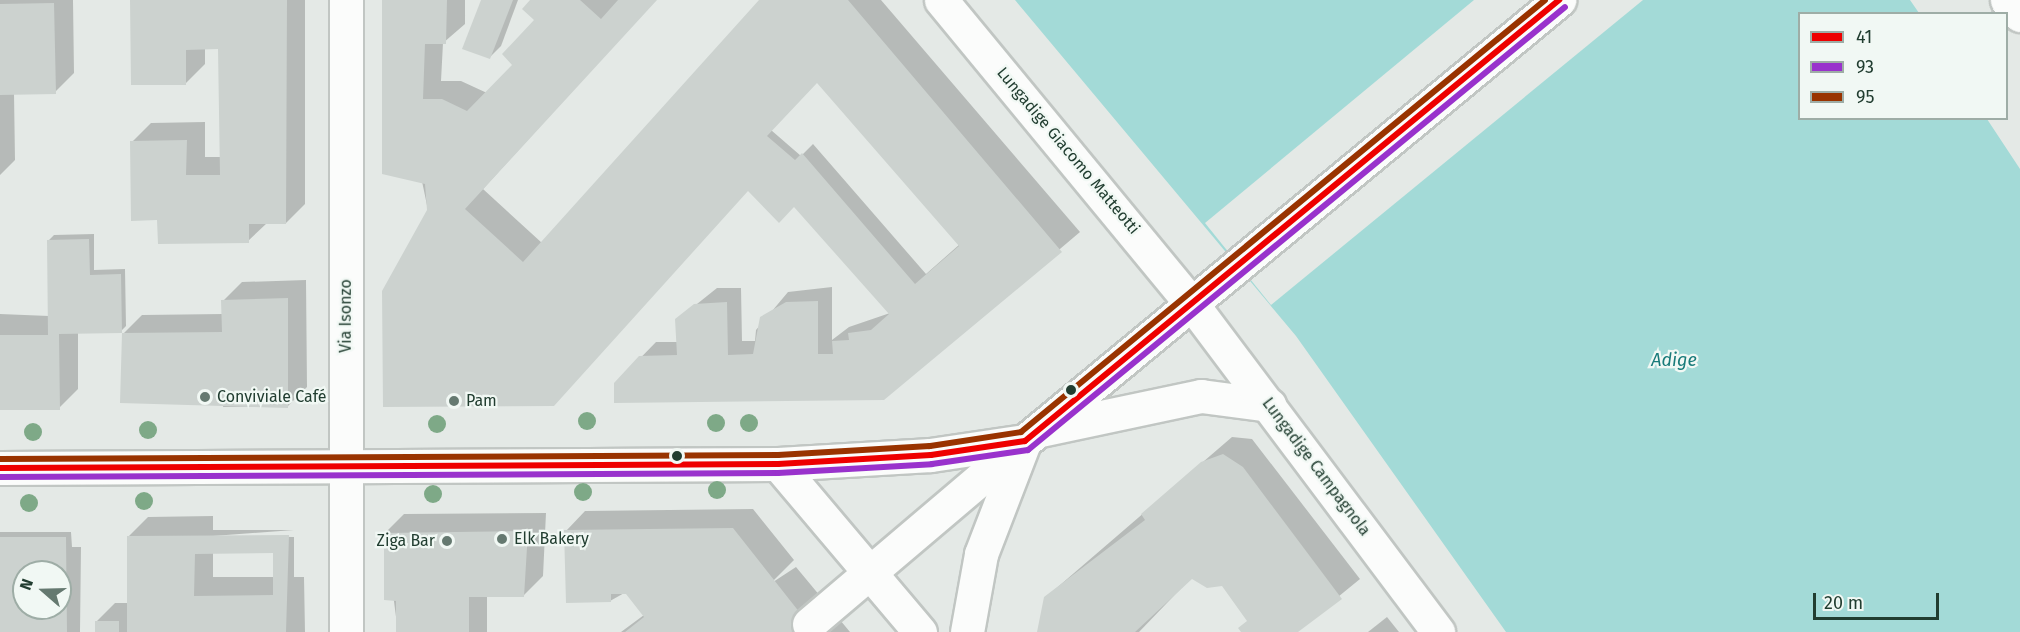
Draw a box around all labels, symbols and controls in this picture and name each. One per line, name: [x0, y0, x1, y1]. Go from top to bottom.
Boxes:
legend: [1798, 12, 2008, 120]
text: 41: [1856, 26, 1872, 48]
text: 93: [1856, 56, 1874, 78]
street label: Lungadige Giacomo Matteotti: [992, 64, 1144, 238]
text: 95: [1856, 86, 1874, 108]
street label: Via Isonzo: [336, 279, 356, 353]
water label: Adige: [1651, 349, 1697, 371]
unlabelled marker: [1065, 384, 1077, 396]
place label: Conviviale Café: [217, 387, 327, 407]
marker: Conviviale Café: [198, 390, 212, 404]
place label: Pam: [466, 391, 497, 411]
marker: Pam: [447, 394, 461, 408]
street label: Lungadige Campagnola: [1258, 394, 1374, 540]
unlabelled marker: [671, 450, 683, 462]
place label: Elk Bakery: [514, 529, 589, 549]
place label: Ziga Bar: [377, 531, 435, 551]
marker: Elk Bakery: [495, 532, 509, 546]
marker: Ziga Bar: [440, 534, 454, 548]
north arrow: [12, 560, 72, 620]
text: N: [16, 576, 37, 593]
scale bar: [1816, 581, 1942, 619]
text: 20 m: [1824, 592, 1863, 614]

